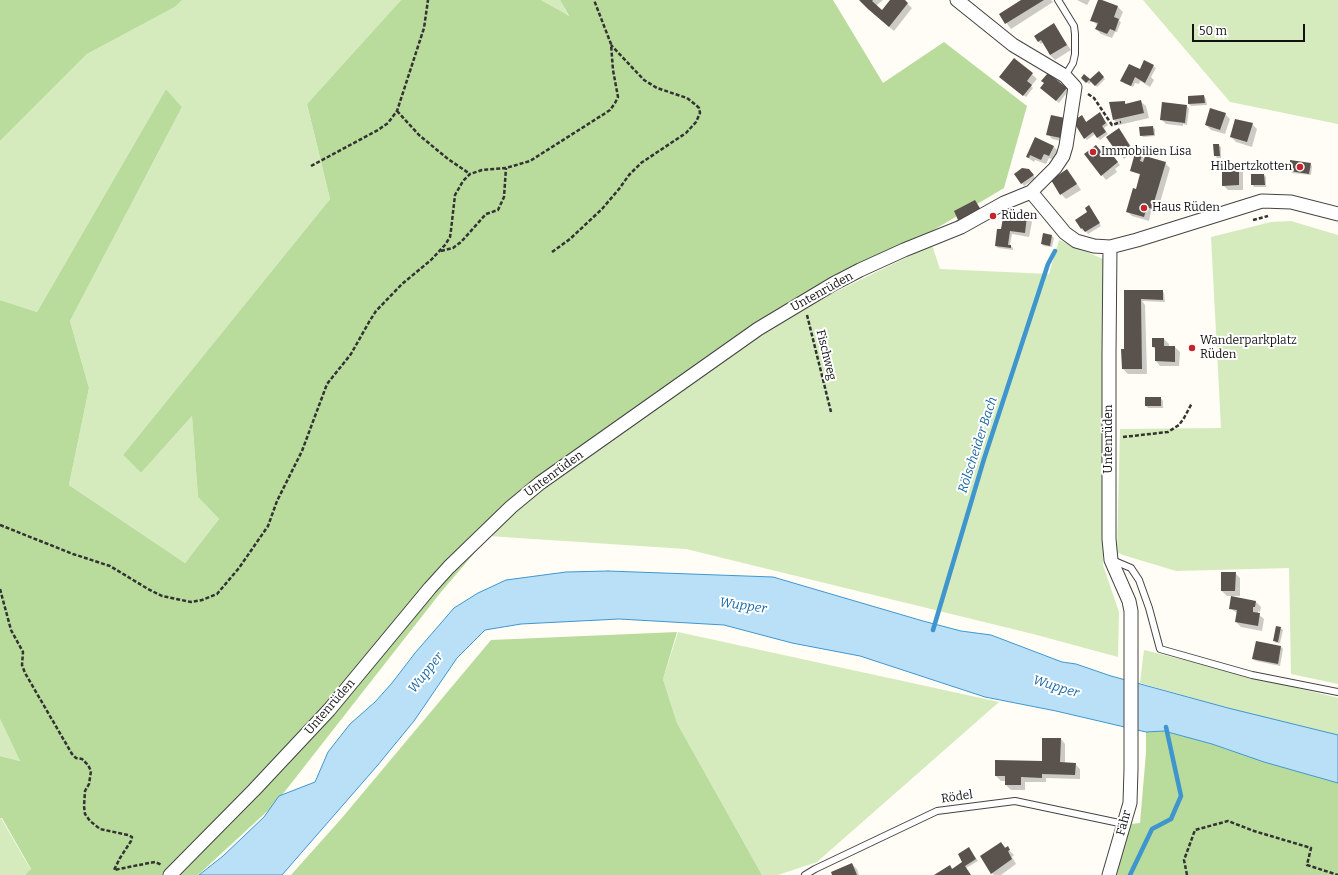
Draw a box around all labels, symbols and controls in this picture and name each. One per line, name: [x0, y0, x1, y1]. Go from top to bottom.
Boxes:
scale bar: [1194, 16, 1307, 42]
text: 50 m: [1199, 24, 1227, 38]
place label: Immobilien Lisa: [1101, 145, 1191, 159]
marker: Immobilien Lisa: [1088, 147, 1098, 157]
place label: Hilbertzkotten: [1211, 160, 1292, 174]
marker: Hilbertzkotten: [1295, 162, 1305, 172]
place label: Haus Rüden: [1152, 201, 1220, 215]
marker: Haus Rüden: [1139, 203, 1149, 213]
place label: Rüden: [1001, 209, 1037, 223]
marker: Rüden: [988, 211, 998, 221]
street label: Untenrüden: [788, 269, 856, 315]
street label: Fischweg: [813, 328, 839, 382]
place label: Wanderparkplatz Rüden: [1200, 334, 1297, 362]
marker: Wanderparkplatz Rüden: [1187, 343, 1197, 353]
water label: Rölscheider Bach: [955, 395, 1001, 495]
street label: Untenrüden: [1102, 405, 1116, 473]
street label: Untenrüden: [522, 448, 586, 500]
water label: Wupper: [719, 595, 767, 617]
water label: Wupper: [405, 650, 447, 696]
water label: Wupper: [1031, 673, 1081, 701]
street label: Untenrüden: [302, 676, 358, 738]
street label: Rödel: [940, 788, 974, 806]
street label: Fähr: [1114, 809, 1134, 837]

